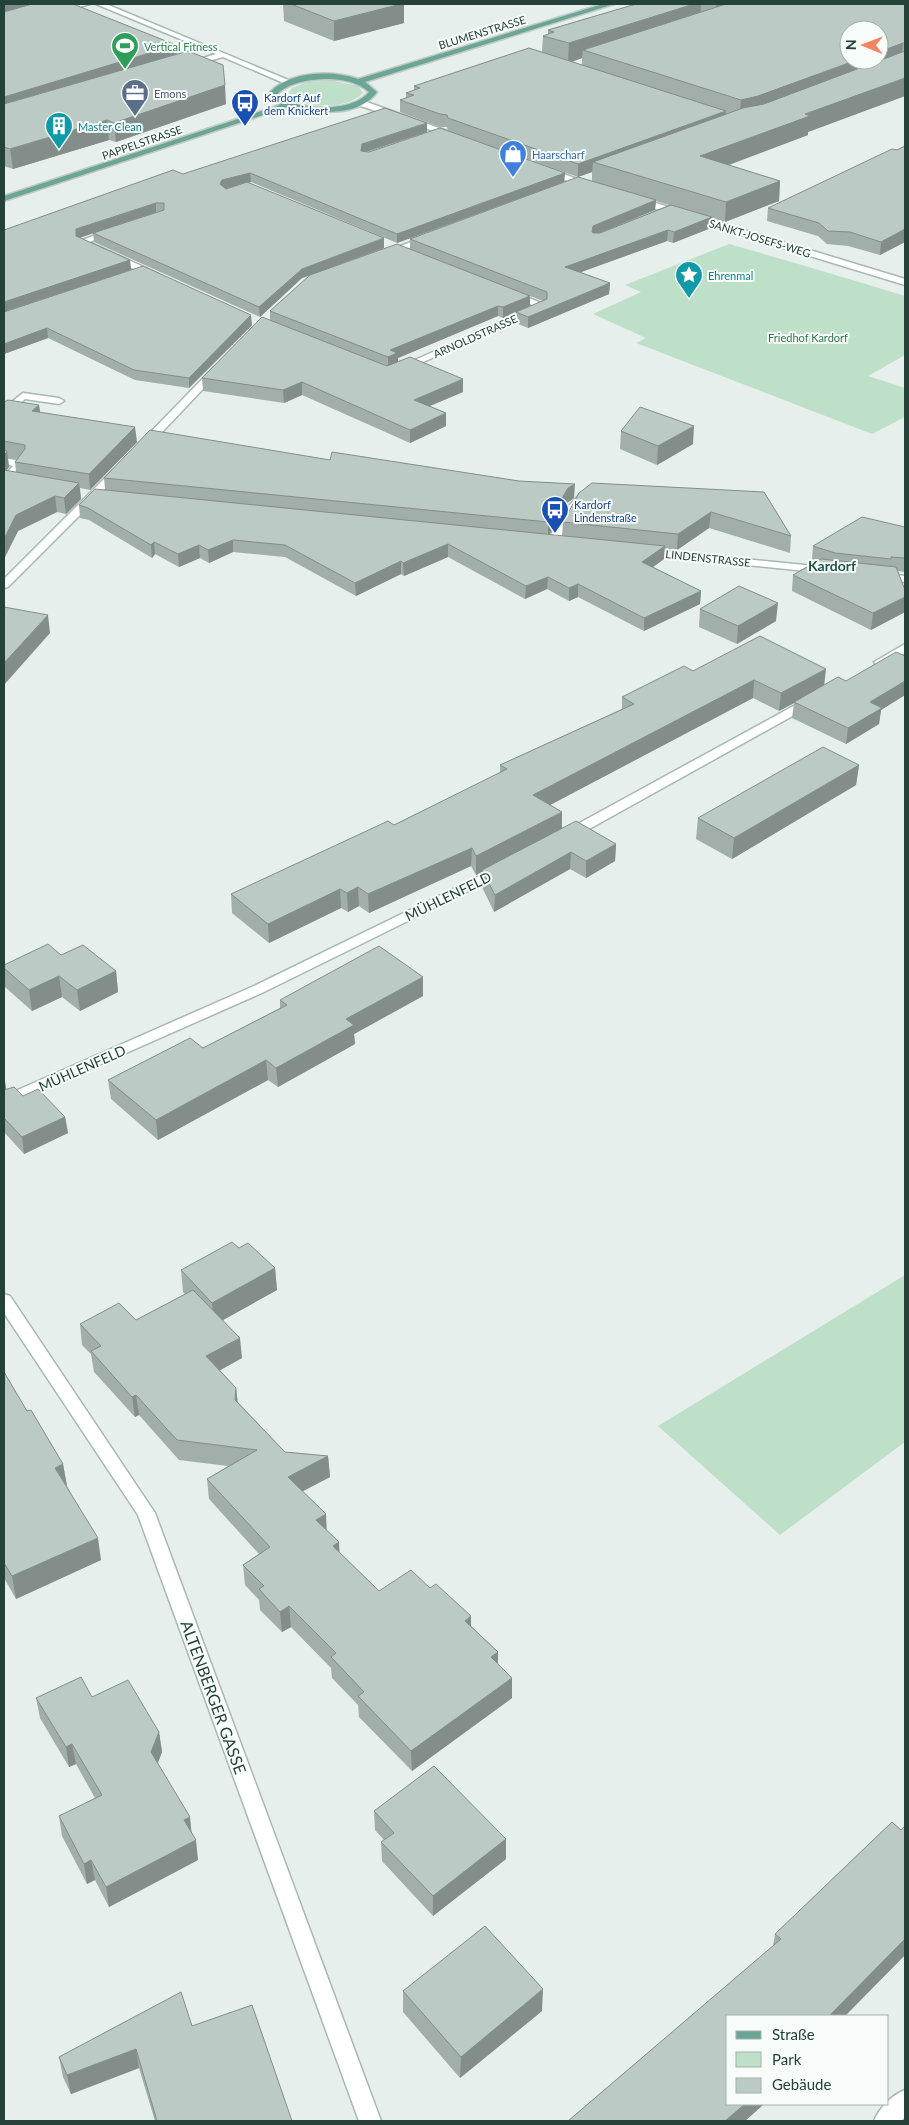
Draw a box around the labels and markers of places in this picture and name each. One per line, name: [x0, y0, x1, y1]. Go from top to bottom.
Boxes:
sports icon: Vertical Fitness: [110, 31, 140, 70]
place label: Vertical Fitness: [144, 40, 218, 53]
office icon: Emons: [120, 78, 150, 117]
place label: Emons: [154, 87, 187, 100]
bus stop icon: Kardorf Auf dem Knickert: [230, 88, 260, 127]
place label: Kardorf Auf dem Knickert: [264, 91, 328, 117]
building icon: Master Clean: [44, 111, 74, 150]
place label: Master Clean: [78, 120, 142, 133]
shop icon: Haarscharf: [498, 139, 528, 178]
place label: Haarscharf: [532, 148, 585, 161]
place icon: Ehrenmal: [674, 260, 704, 299]
place label: Ehrenmal: [708, 269, 753, 282]
bus stop icon: Kardorf Lindenstraße: [540, 495, 570, 534]
place label: Kardorf Lindenstraße: [574, 498, 637, 524]

